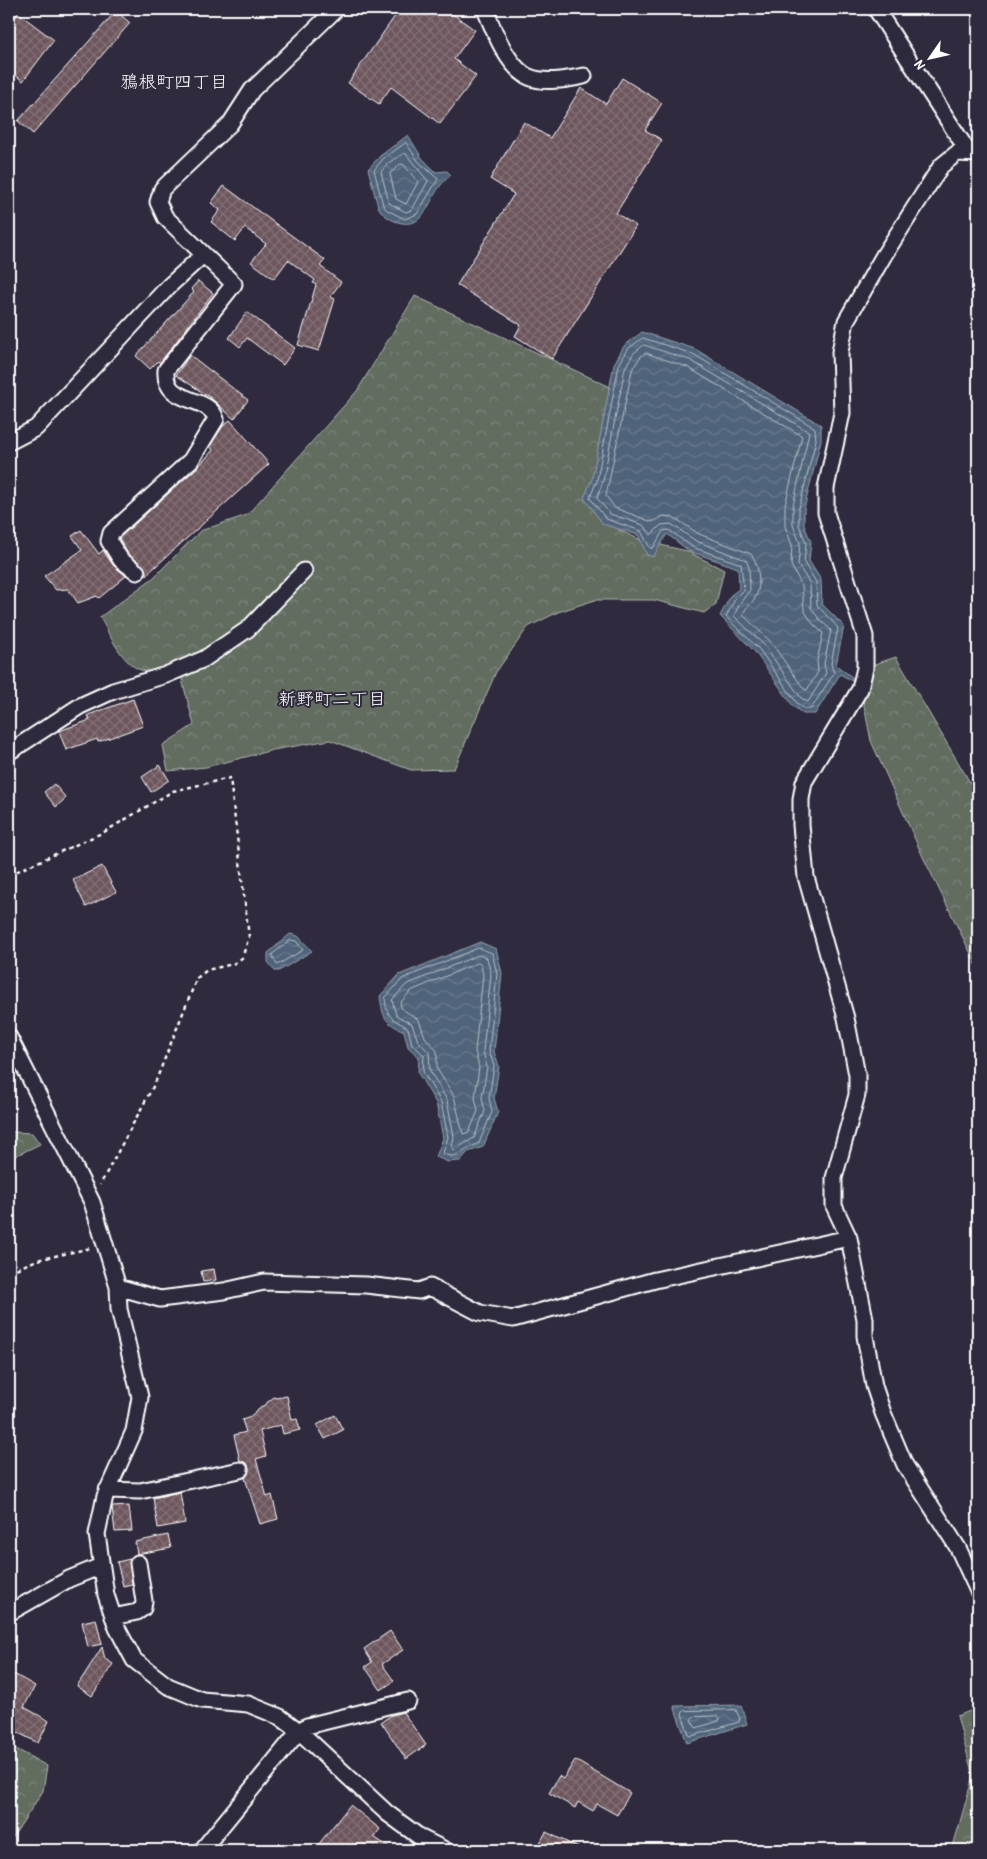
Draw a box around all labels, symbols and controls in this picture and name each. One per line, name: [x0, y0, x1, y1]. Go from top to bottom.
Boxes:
north arrow: [904, 32, 954, 82]
text: N: [909, 57, 929, 74]
district label: 鴉根町四丁目: [120, 69, 228, 94]
district label: 新野町二丁目: [278, 686, 386, 711]

